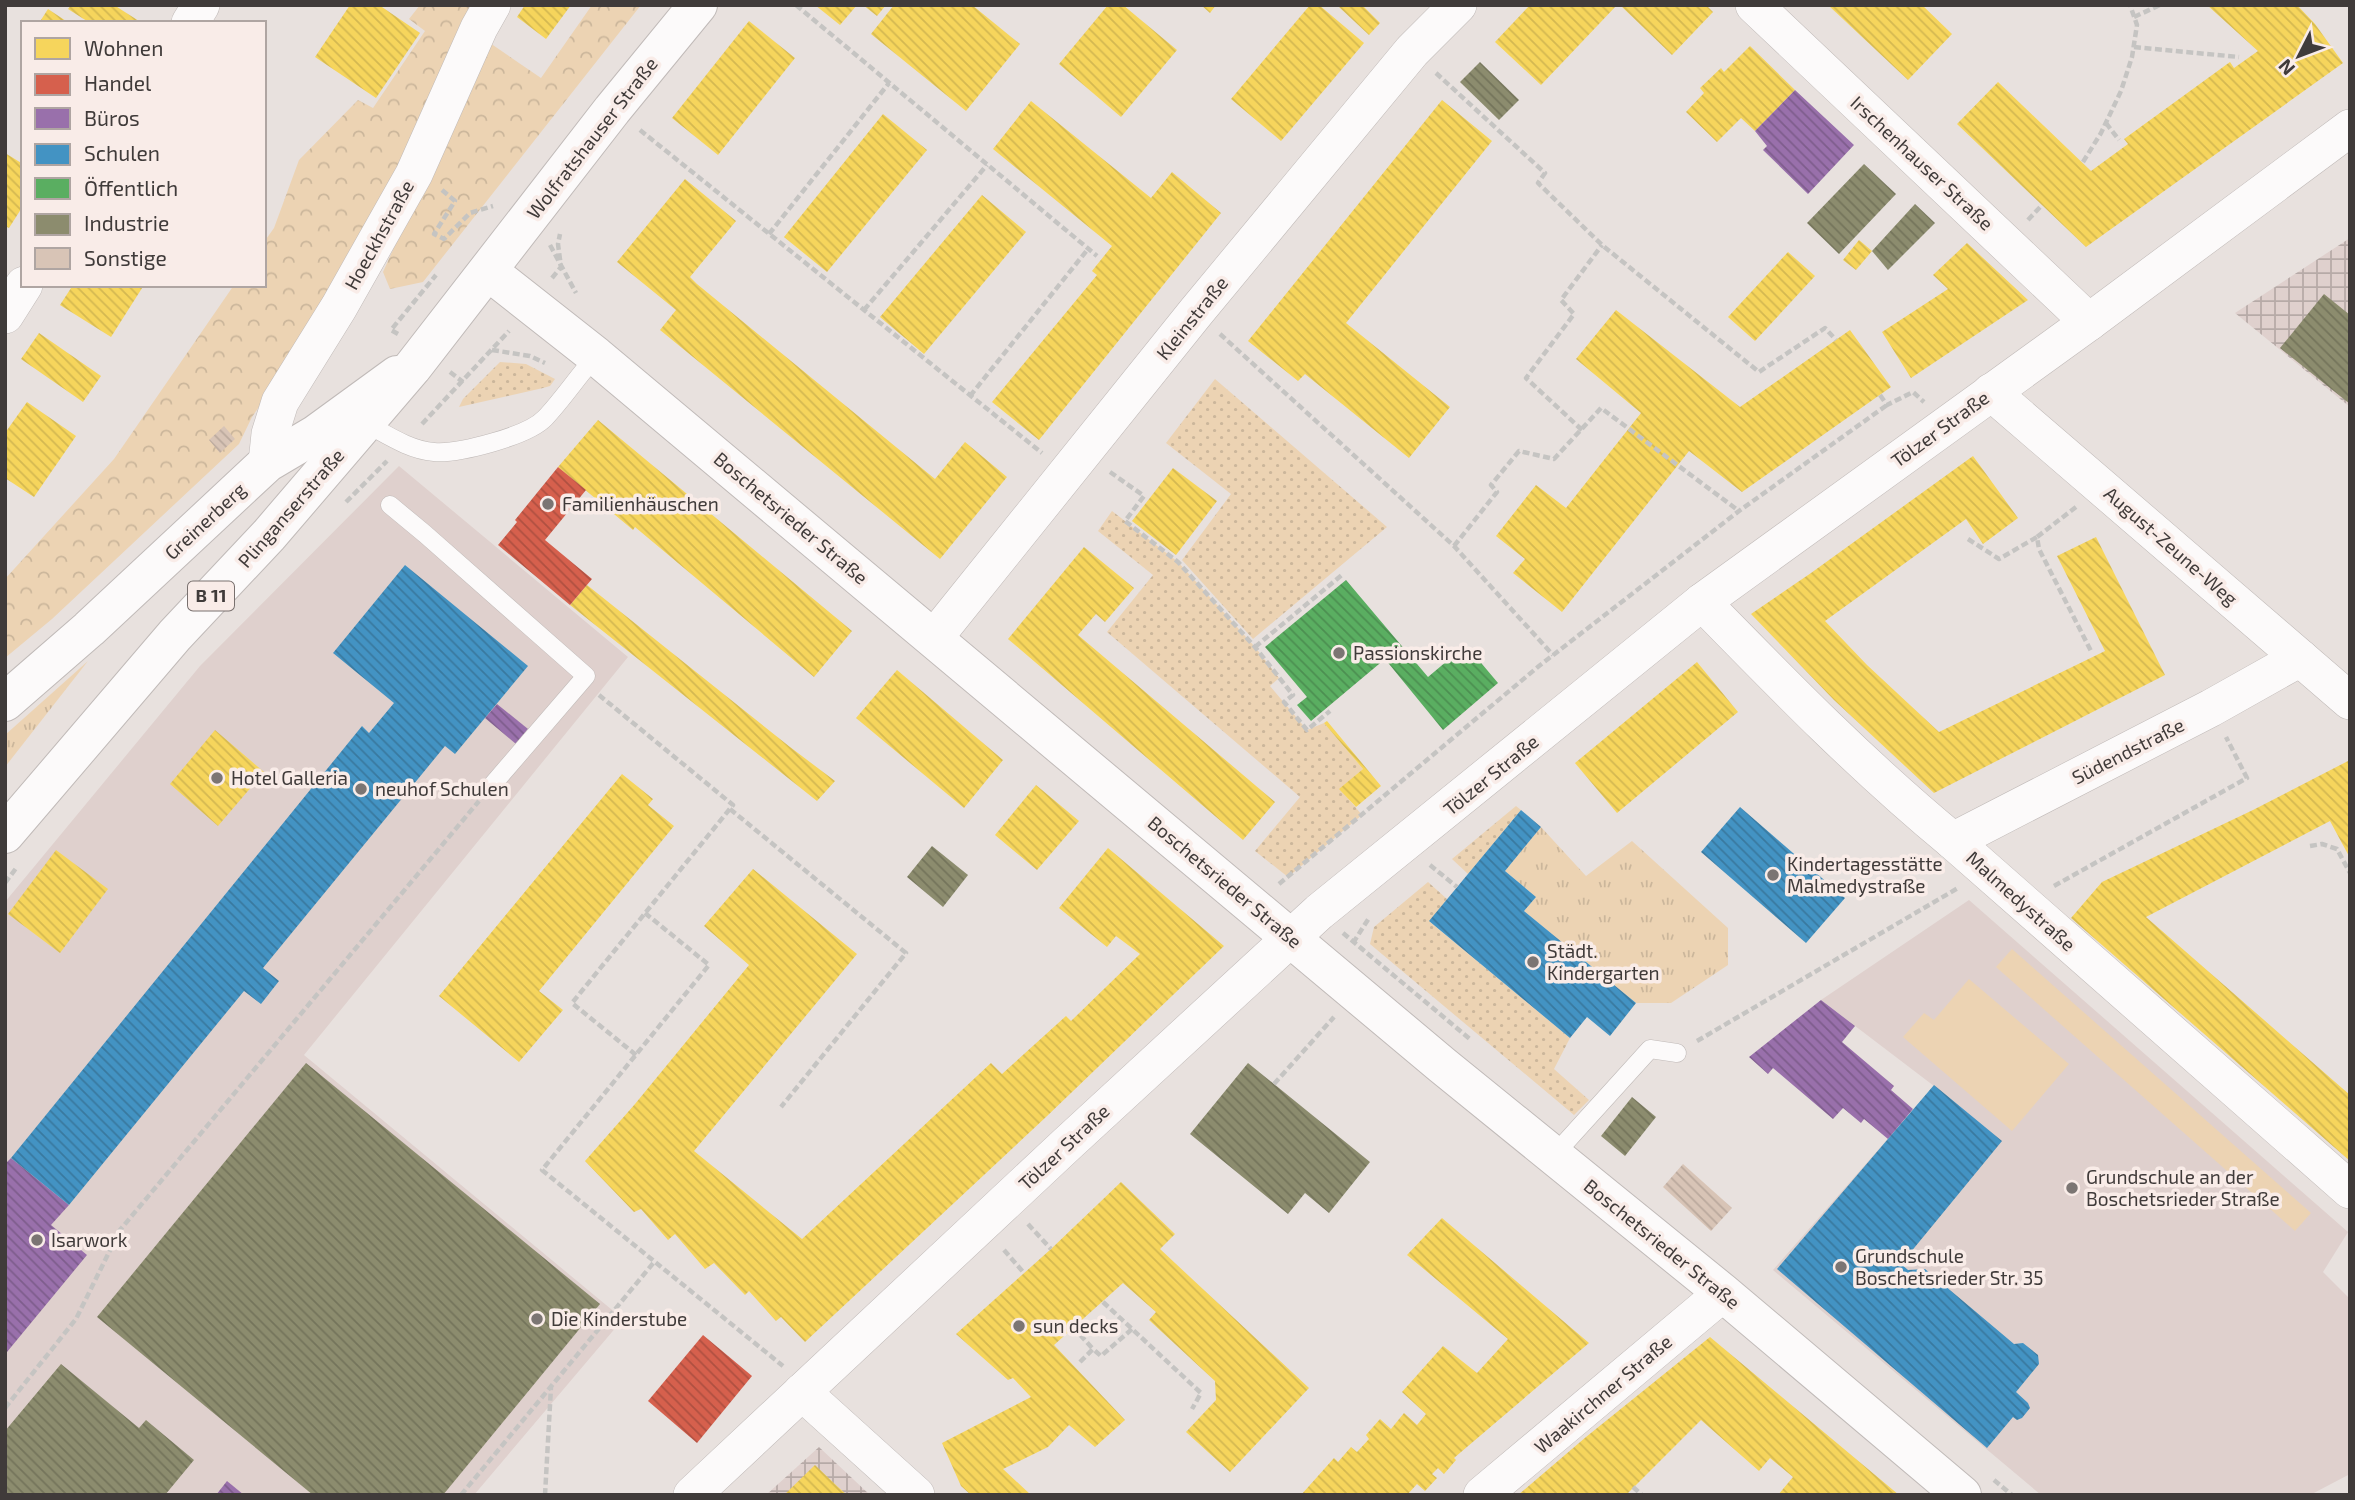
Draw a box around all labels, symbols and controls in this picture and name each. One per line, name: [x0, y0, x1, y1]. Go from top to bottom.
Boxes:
legend: [21, 21, 266, 287]
north arrow: [2264, 21, 2334, 91]
text: Wohnen: [84, 35, 163, 60]
street label: Wolfratshauser Straße: [521, 52, 662, 223]
text: N: [2273, 55, 2299, 81]
text: Handel: [84, 70, 152, 95]
street label: Irschenhauser Straße: [1846, 91, 1998, 235]
text: Büros: [84, 105, 140, 130]
text: Schulen: [84, 140, 160, 165]
text: Öffentlich: [84, 175, 178, 200]
street label: Hoeckhstraße: [339, 176, 418, 294]
text: Industrie: [84, 210, 169, 235]
text: Sonstige: [84, 245, 167, 270]
street label: Kleinstraße: [1151, 271, 1232, 364]
street label: Tölzer Straße: [1886, 385, 1993, 472]
street label: Plinganserstraße: [233, 444, 349, 572]
street label: Boschetsrieder Straße: [710, 447, 873, 589]
street label: Greinerberg: [159, 477, 250, 564]
street label: August-Zeune-Weg: [2100, 481, 2243, 610]
place label: Familienhäuschen: [562, 492, 719, 515]
marker: Familienhäuschen: [540, 496, 556, 512]
road number: B 11: [188, 582, 234, 610]
place label: Passionskirche: [1353, 641, 1482, 664]
marker: Passionskirche: [1331, 645, 1347, 661]
street label: Südendstraße: [2068, 713, 2188, 789]
street label: Tölzer Straße: [1439, 729, 1543, 820]
place label: Hotel Galleria: [231, 766, 348, 789]
marker: Hotel Galleria: [209, 770, 225, 786]
place label: neuhof Schulen: [375, 777, 509, 800]
marker: neuhof Schulen: [353, 781, 369, 797]
street label: Boschetsrieder Straße: [1144, 811, 1307, 953]
street label: Malmedystraße: [1962, 846, 2080, 956]
place label: Kindertagesstätte Malmedystraße: [1787, 852, 1943, 897]
marker: Kindertagesstätte Malmedystraße: [1765, 867, 1781, 883]
place label: Städt. Kindergarten: [1547, 939, 1660, 984]
marker: Städt. Kindergarten: [1525, 954, 1541, 970]
street label: Tölzer Straße: [1014, 1099, 1114, 1194]
place label: Grundschule an der Boschetsrieder Straße: [2086, 1165, 2280, 1210]
street label: Boschetsrieder Straße: [1580, 1174, 1745, 1313]
marker: Grundschule an der Boschetsrieder Straße: [2064, 1180, 2080, 1196]
place label: Isarwork: [51, 1228, 128, 1251]
marker: Isarwork: [29, 1232, 45, 1248]
place label: Grundschule Boschetsrieder Str. 35: [1855, 1244, 2043, 1289]
marker: Grundschule Boschetsrieder Str. 35: [1833, 1259, 1849, 1275]
place label: Die Kinderstube: [551, 1307, 687, 1330]
marker: Die Kinderstube: [529, 1311, 545, 1327]
place label: sun decks: [1033, 1314, 1118, 1337]
marker: sun decks: [1011, 1318, 1027, 1334]
street label: Waakirchner Straße: [1529, 1329, 1676, 1458]

